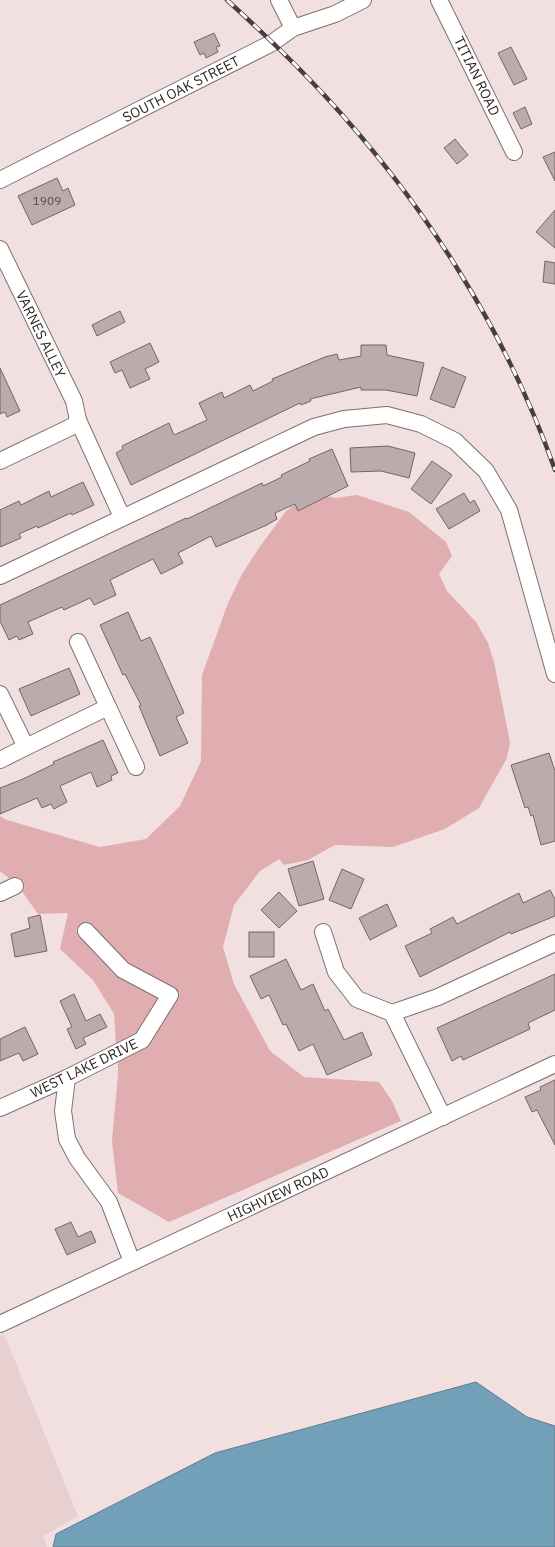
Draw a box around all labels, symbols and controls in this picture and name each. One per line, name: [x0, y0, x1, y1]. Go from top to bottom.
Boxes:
street label: TITIAN ROAD: [450, 33, 504, 119]
street label: SOUTH OAK STREET: [120, 52, 242, 126]
house number: 1909: [33, 193, 61, 208]
street label: VARNES ALLEY: [12, 288, 70, 381]
street label: WEST LAKE DRIVE: [27, 1034, 141, 1102]
street label: HIGHVIEW ROAD: [224, 1163, 332, 1225]

